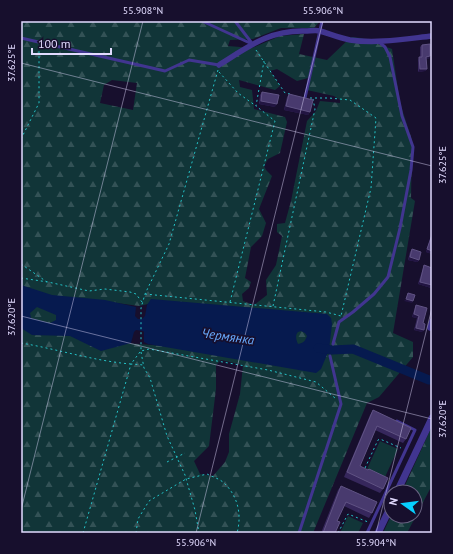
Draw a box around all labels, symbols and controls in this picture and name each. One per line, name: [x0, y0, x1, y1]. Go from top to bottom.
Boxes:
text: 55.908°N: [123, 4, 163, 17]
text: 55.906°N: [303, 4, 343, 17]
scale bar: [32, 30, 111, 56]
text: 100 m: [38, 36, 71, 51]
text: 37.625°E: [5, 44, 18, 82]
text: 37.625°E: [436, 146, 449, 184]
text: 37.620°E: [5, 298, 18, 336]
water label: Чермянка: [200, 324, 256, 349]
text: 37.620°E: [436, 400, 449, 438]
north arrow: [383, 484, 423, 524]
text: N: [386, 496, 401, 507]
text: 55.906°N: [176, 536, 216, 549]
text: 55.904°N: [356, 536, 396, 549]

